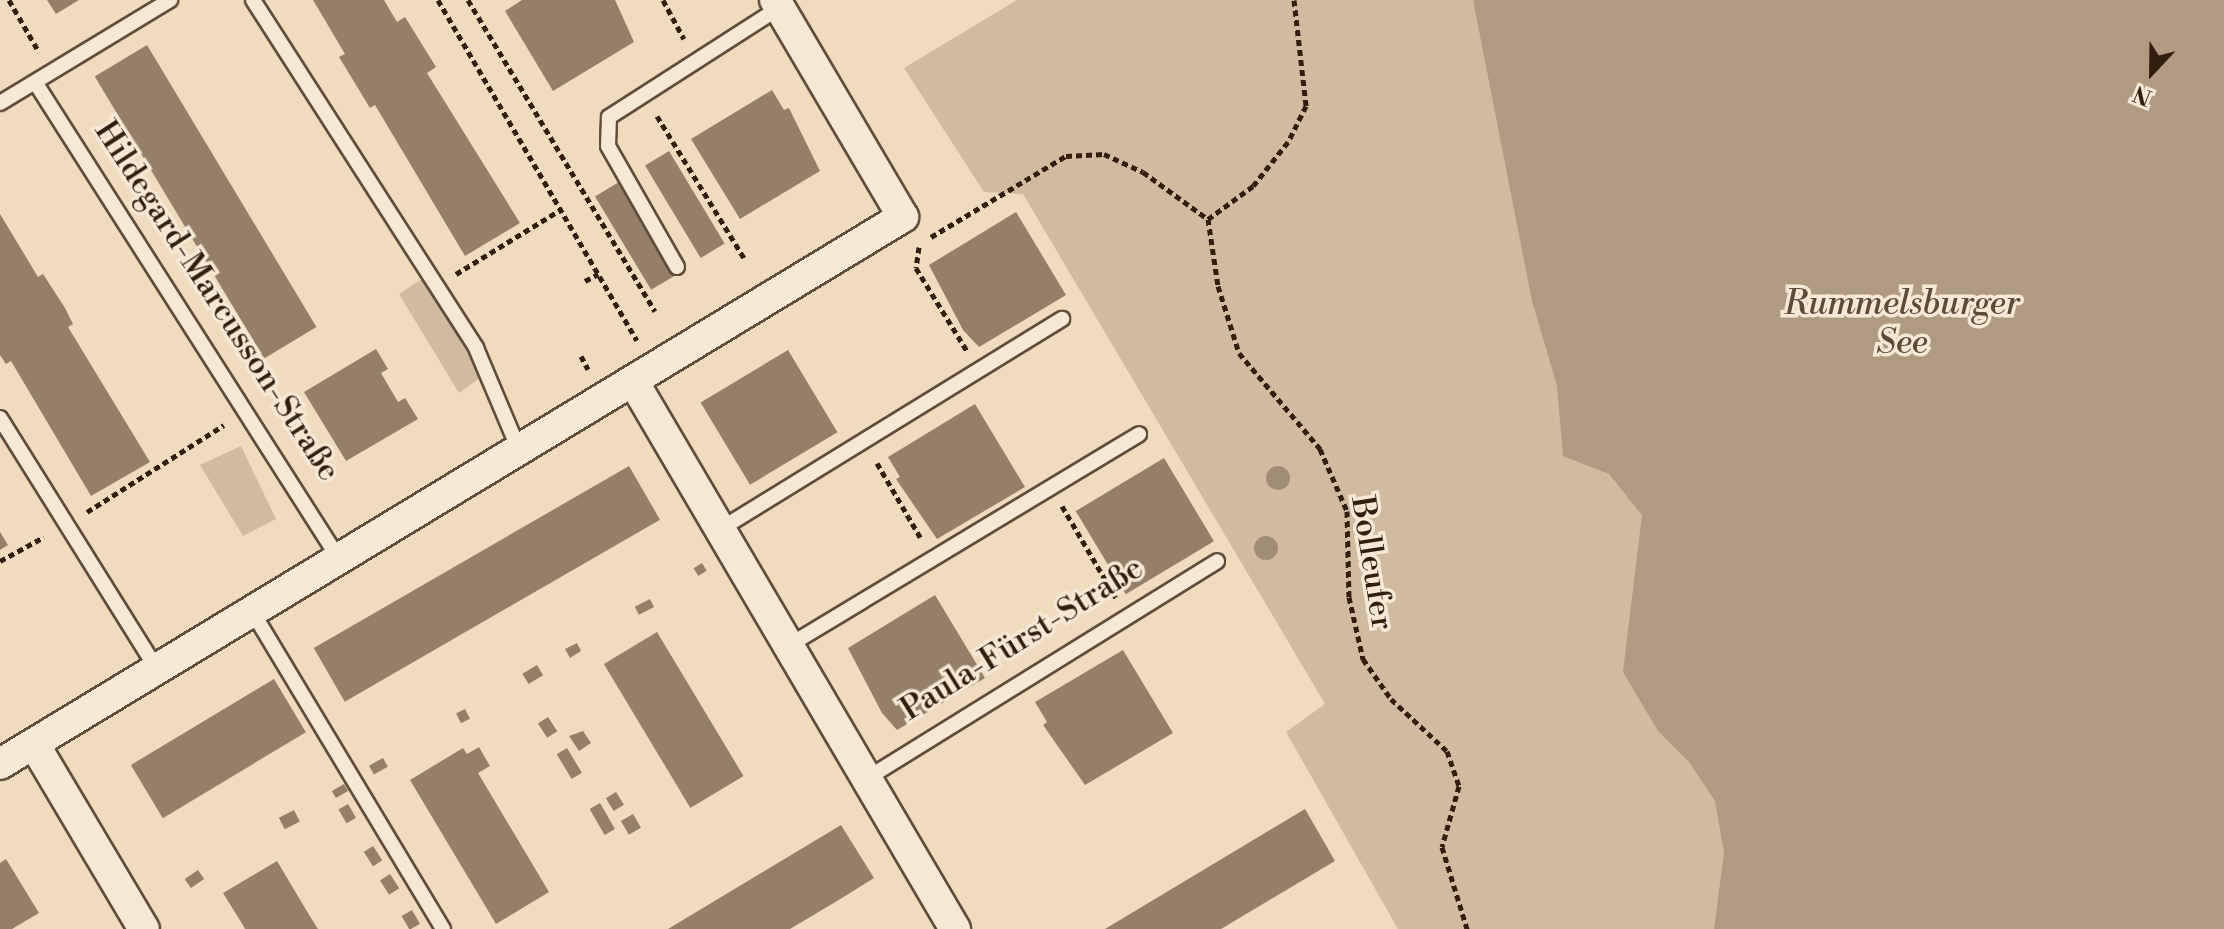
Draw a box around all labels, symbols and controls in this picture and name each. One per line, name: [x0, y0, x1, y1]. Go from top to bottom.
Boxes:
north arrow: [2112, 32, 2192, 112]
text: N: [2130, 79, 2156, 110]
street label: Hildegard-Marcusson-Straße: [86, 114, 348, 488]
water label: Rummelsburger See: [1784, 284, 2020, 364]
street label: Bolleufer: [1342, 493, 1402, 633]
street label: Paula-Fürst-Straße: [894, 549, 1150, 729]

